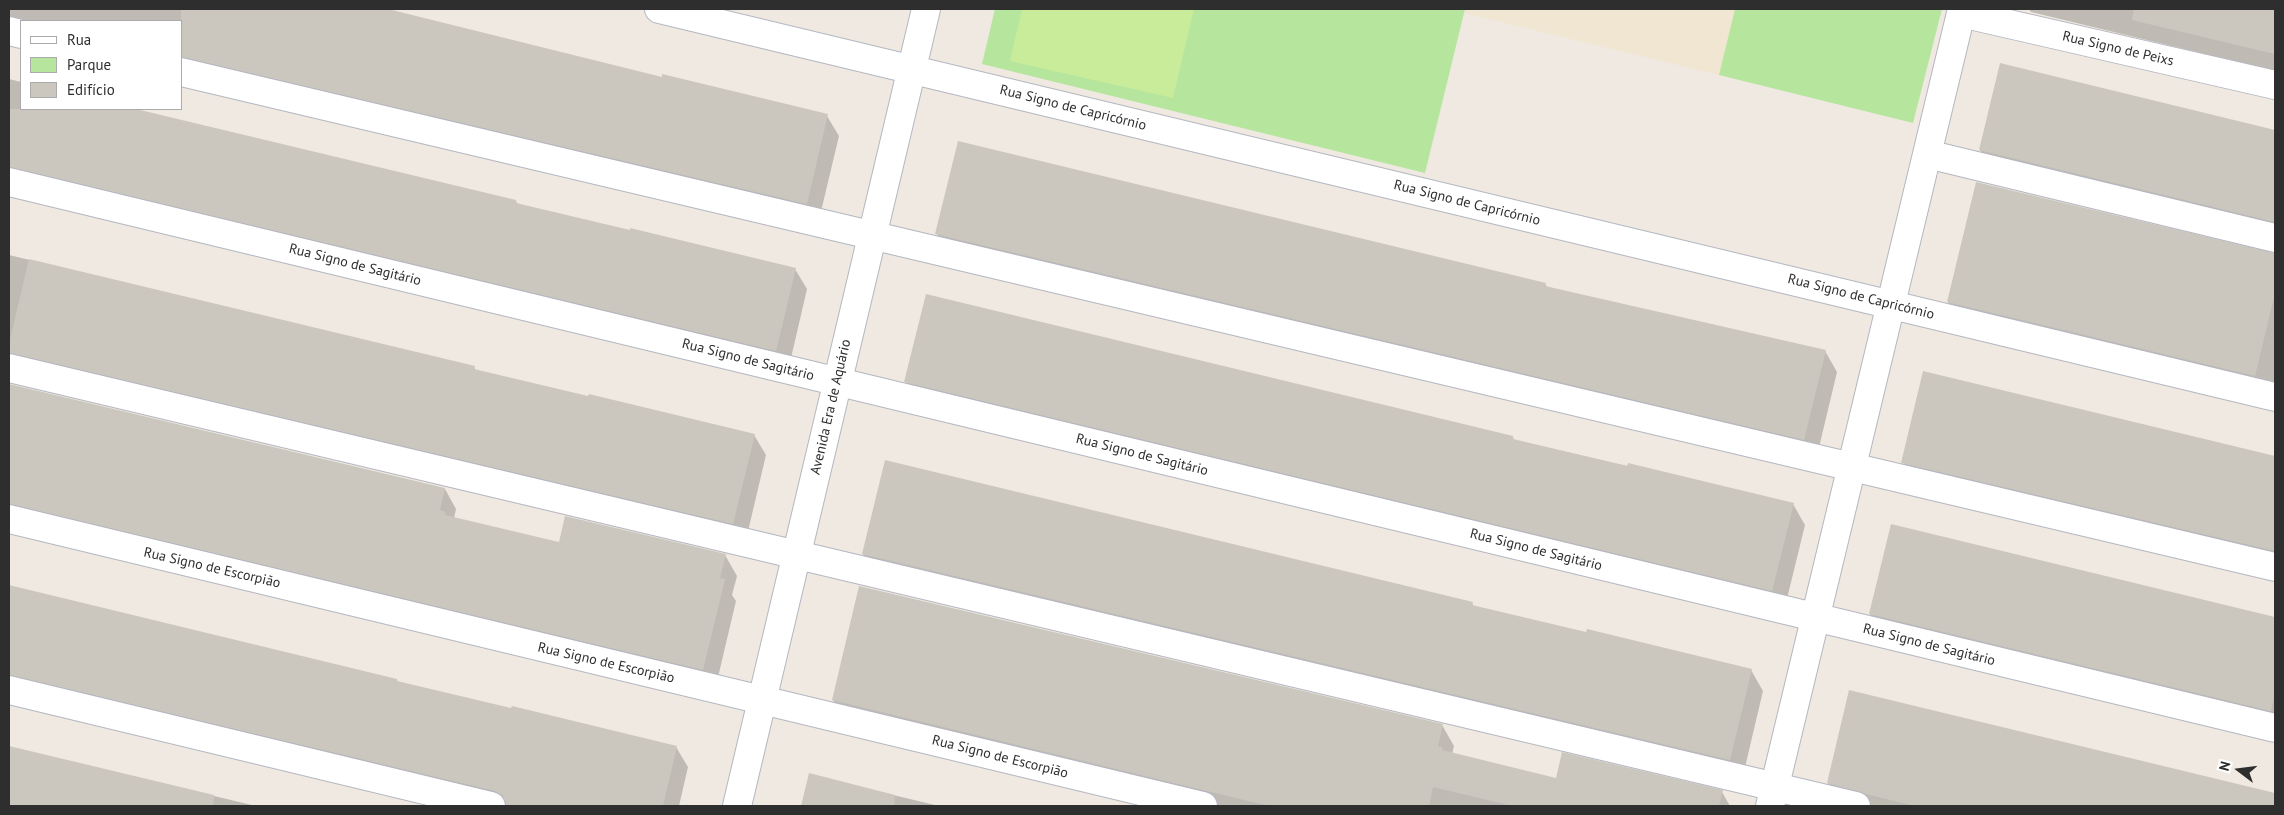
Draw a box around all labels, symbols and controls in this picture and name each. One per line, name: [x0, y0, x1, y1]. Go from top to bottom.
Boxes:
legend: [20, 20, 182, 110]
street label: Rua Signo de Peixs: [2061, 28, 2175, 70]
text: Rua: [67, 30, 91, 49]
text: Parque: [67, 55, 111, 74]
text: Edifício: [67, 80, 115, 99]
street label: Rua Signo de Capricórnio: [998, 82, 1148, 134]
street label: Rua Signo de Capricórnio: [1392, 177, 1542, 229]
street label: Rua Signo de Sagitário: [287, 240, 423, 290]
street label: Rua Signo de Capricórnio: [1786, 271, 1936, 323]
street label: Rua Signo de Sagitário: [680, 335, 816, 385]
street label: Avenida Era de Aquário: [807, 338, 855, 476]
street label: Rua Signo de Sagitário: [1074, 430, 1210, 480]
street label: Rua Signo de Sagitário: [1468, 525, 1604, 575]
street label: Rua Signo de Escorpião: [142, 544, 282, 592]
street label: Rua Signo de Sagitário: [1861, 620, 1997, 670]
street label: Rua Signo de Escorpião: [536, 639, 676, 687]
street label: Rua Signo de Escorpião: [930, 732, 1070, 782]
north arrow: [2214, 745, 2264, 795]
text: N: [2215, 759, 2234, 773]

